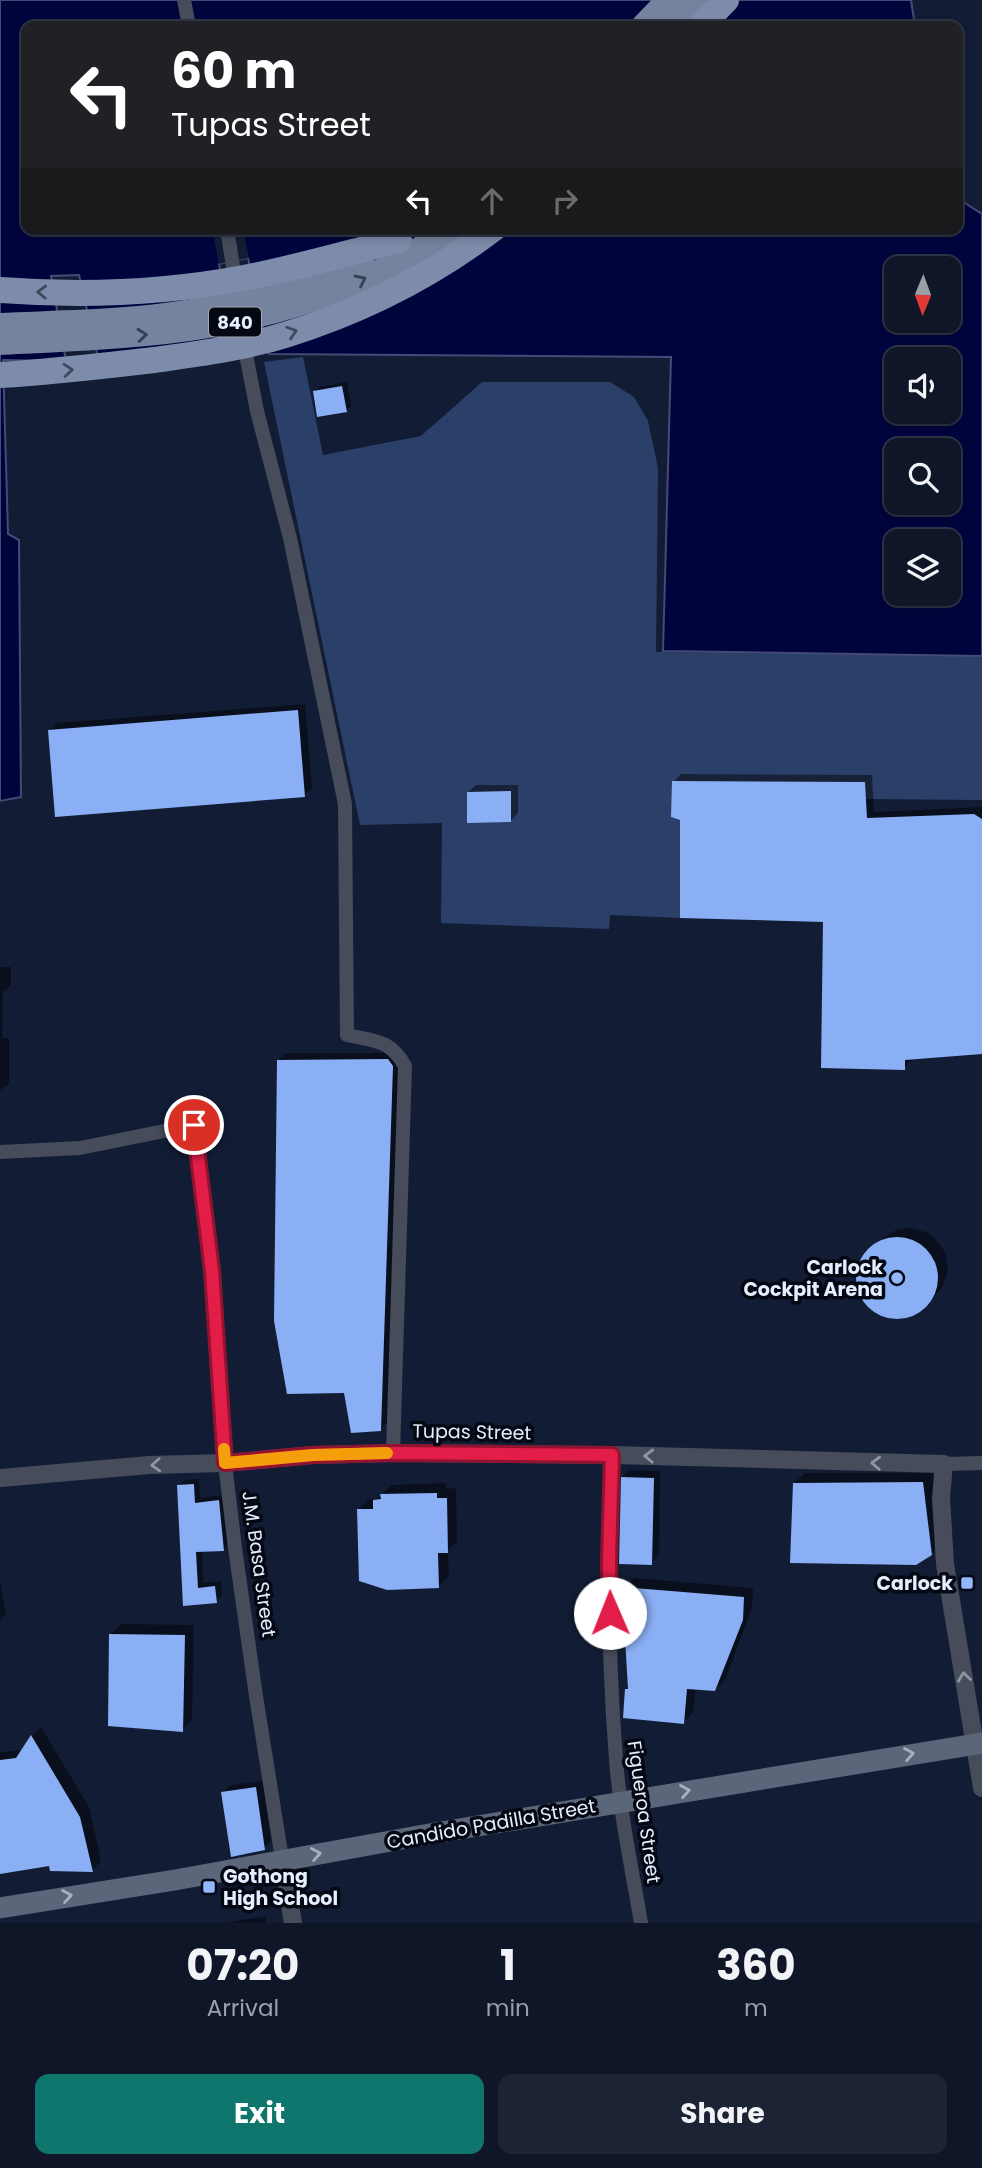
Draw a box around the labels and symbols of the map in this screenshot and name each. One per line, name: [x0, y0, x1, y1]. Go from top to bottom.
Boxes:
north arrow: [884, 256, 961, 332]
one-way arrow: [354, 275, 366, 289]
one-way arrow: [36, 285, 47, 300]
road number: 840: [209, 308, 261, 336]
one-way arrow: [285, 326, 298, 340]
one-way arrow: [136, 328, 147, 343]
one-way arrow: [62, 362, 74, 377]
pin: [164, 1095, 224, 1155]
place label: Carlock Cockpit Arena: [743, 1254, 883, 1303]
marker: Carlock Cockpit Arena: [889, 1270, 905, 1286]
street label: Tupas Street: [412, 1417, 532, 1447]
one-way arrow: [643, 1448, 654, 1463]
one-way arrow: [870, 1455, 881, 1470]
one-way arrow: [151, 1458, 162, 1473]
street label: J.M. Basa Street: [235, 1489, 283, 1639]
place label: Carlock: [877, 1570, 953, 1597]
marker: Carlock: [959, 1575, 975, 1591]
position arrow: [573, 1576, 647, 1650]
one-way arrow: [956, 1671, 971, 1683]
street label: Figueroa Street: [621, 1739, 667, 1885]
one-way arrow: [903, 1747, 915, 1762]
one-way arrow: [679, 1784, 691, 1799]
street label: Candido Padilla Street: [384, 1792, 598, 1856]
one-way arrow: [310, 1847, 322, 1862]
place label: Gothong High School: [223, 1863, 338, 1912]
marker: Gothong High School: [201, 1879, 217, 1895]
one-way arrow: [61, 1889, 73, 1904]

